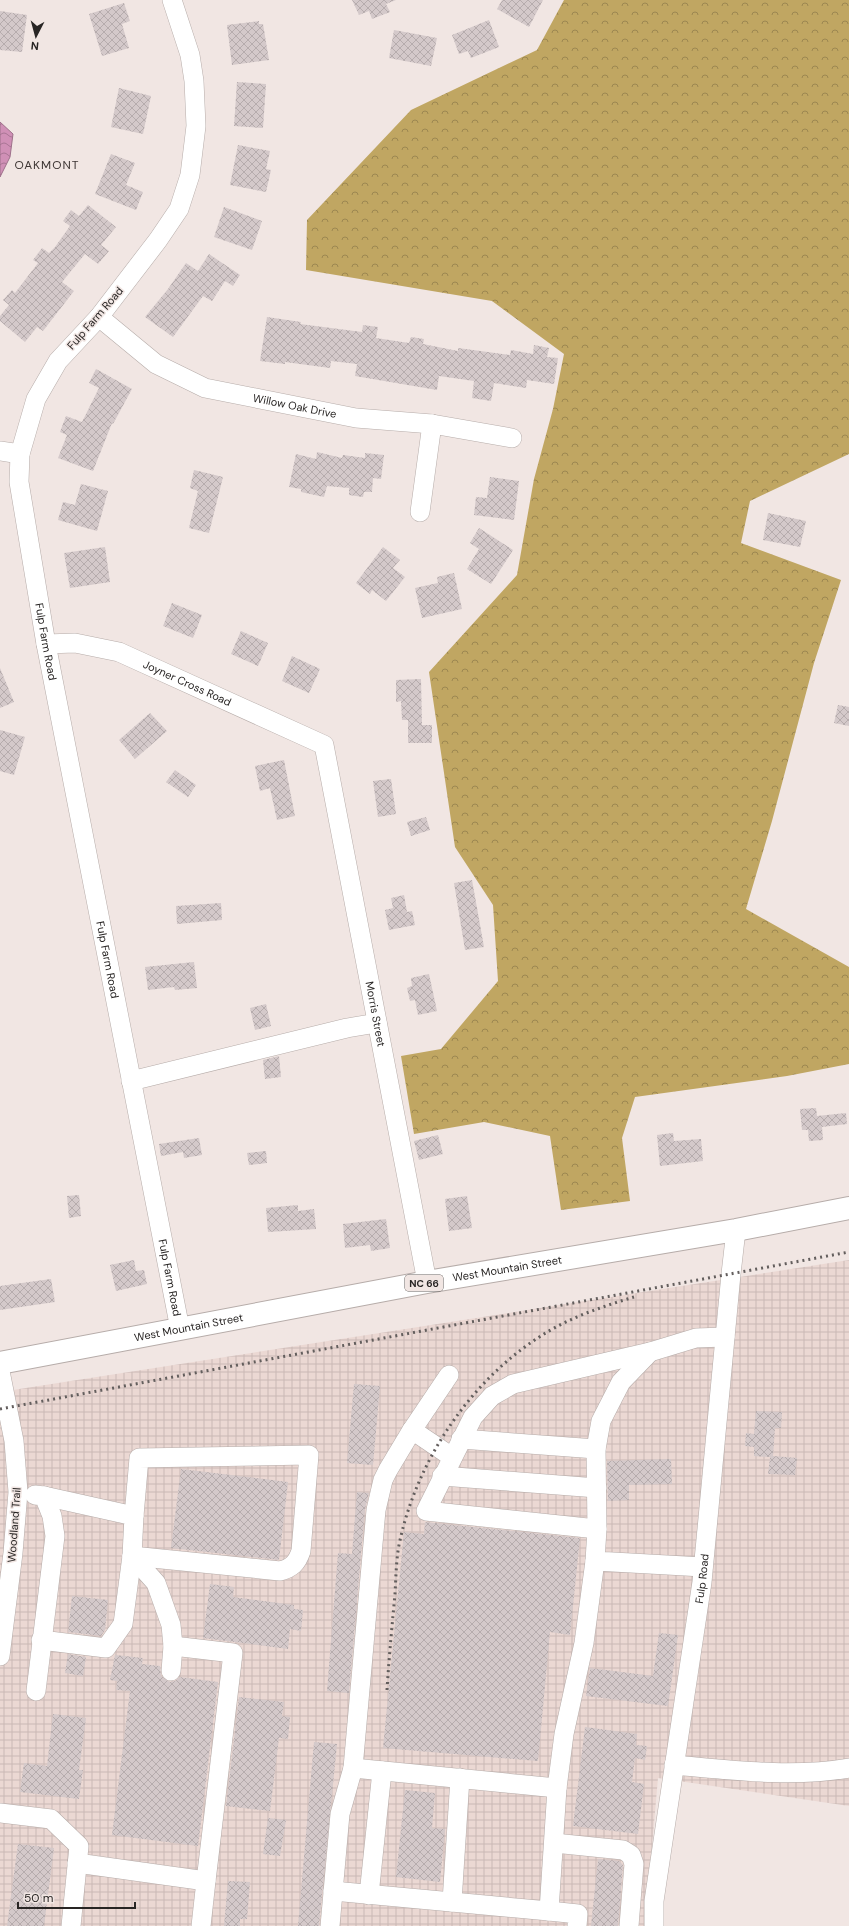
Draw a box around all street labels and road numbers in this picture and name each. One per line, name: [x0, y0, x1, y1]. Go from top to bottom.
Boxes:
street label: Fulp Farm Road: [64, 284, 126, 352]
street label: Willow Oak Drive: [252, 391, 338, 421]
street label: Fulp Farm Road: [32, 602, 60, 682]
street label: Joyner Cross Road: [141, 657, 234, 709]
street label: Fulp Farm Road: [93, 920, 122, 1000]
street label: Morris Street: [362, 980, 389, 1048]
street label: Fulp Farm Road: [156, 1238, 184, 1318]
street label: West Mountain Street: [452, 1252, 563, 1285]
road number: NC 66: [405, 1275, 443, 1291]
street label: West Mountain Street: [133, 1310, 244, 1344]
street label: Woodland Trail: [4, 1487, 24, 1563]
street label: Fulp Road: [692, 1553, 712, 1604]

